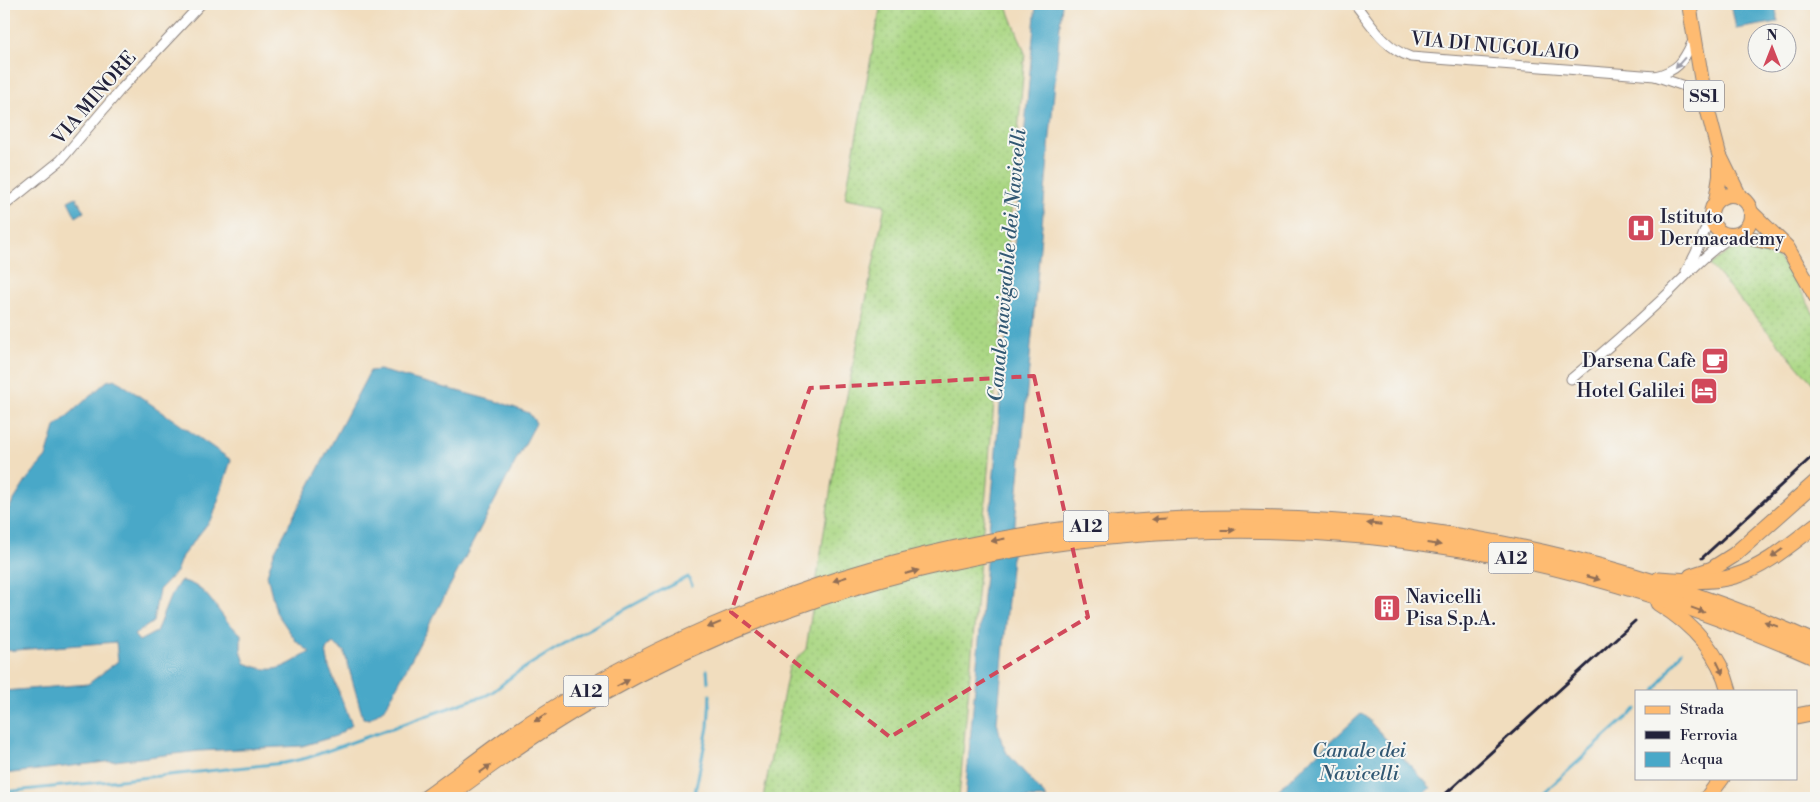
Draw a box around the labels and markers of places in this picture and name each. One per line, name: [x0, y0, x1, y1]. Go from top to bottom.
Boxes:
place label: Istituto Dermacademy: [1660, 205, 1785, 251]
hospital icon: Istituto Dermacademy: [1626, 213, 1656, 243]
cafe icon: Darsena Cafè: [1700, 346, 1730, 376]
place label: Darsena Cafè: [1582, 349, 1696, 373]
hotel icon: Hotel Galilei: [1689, 376, 1719, 406]
place label: Hotel Galilei: [1577, 379, 1685, 403]
place label: Navicelli Pisa S.p.A.: [1406, 585, 1496, 631]
building icon: Navicelli Pisa S.p.A.: [1372, 593, 1402, 623]

